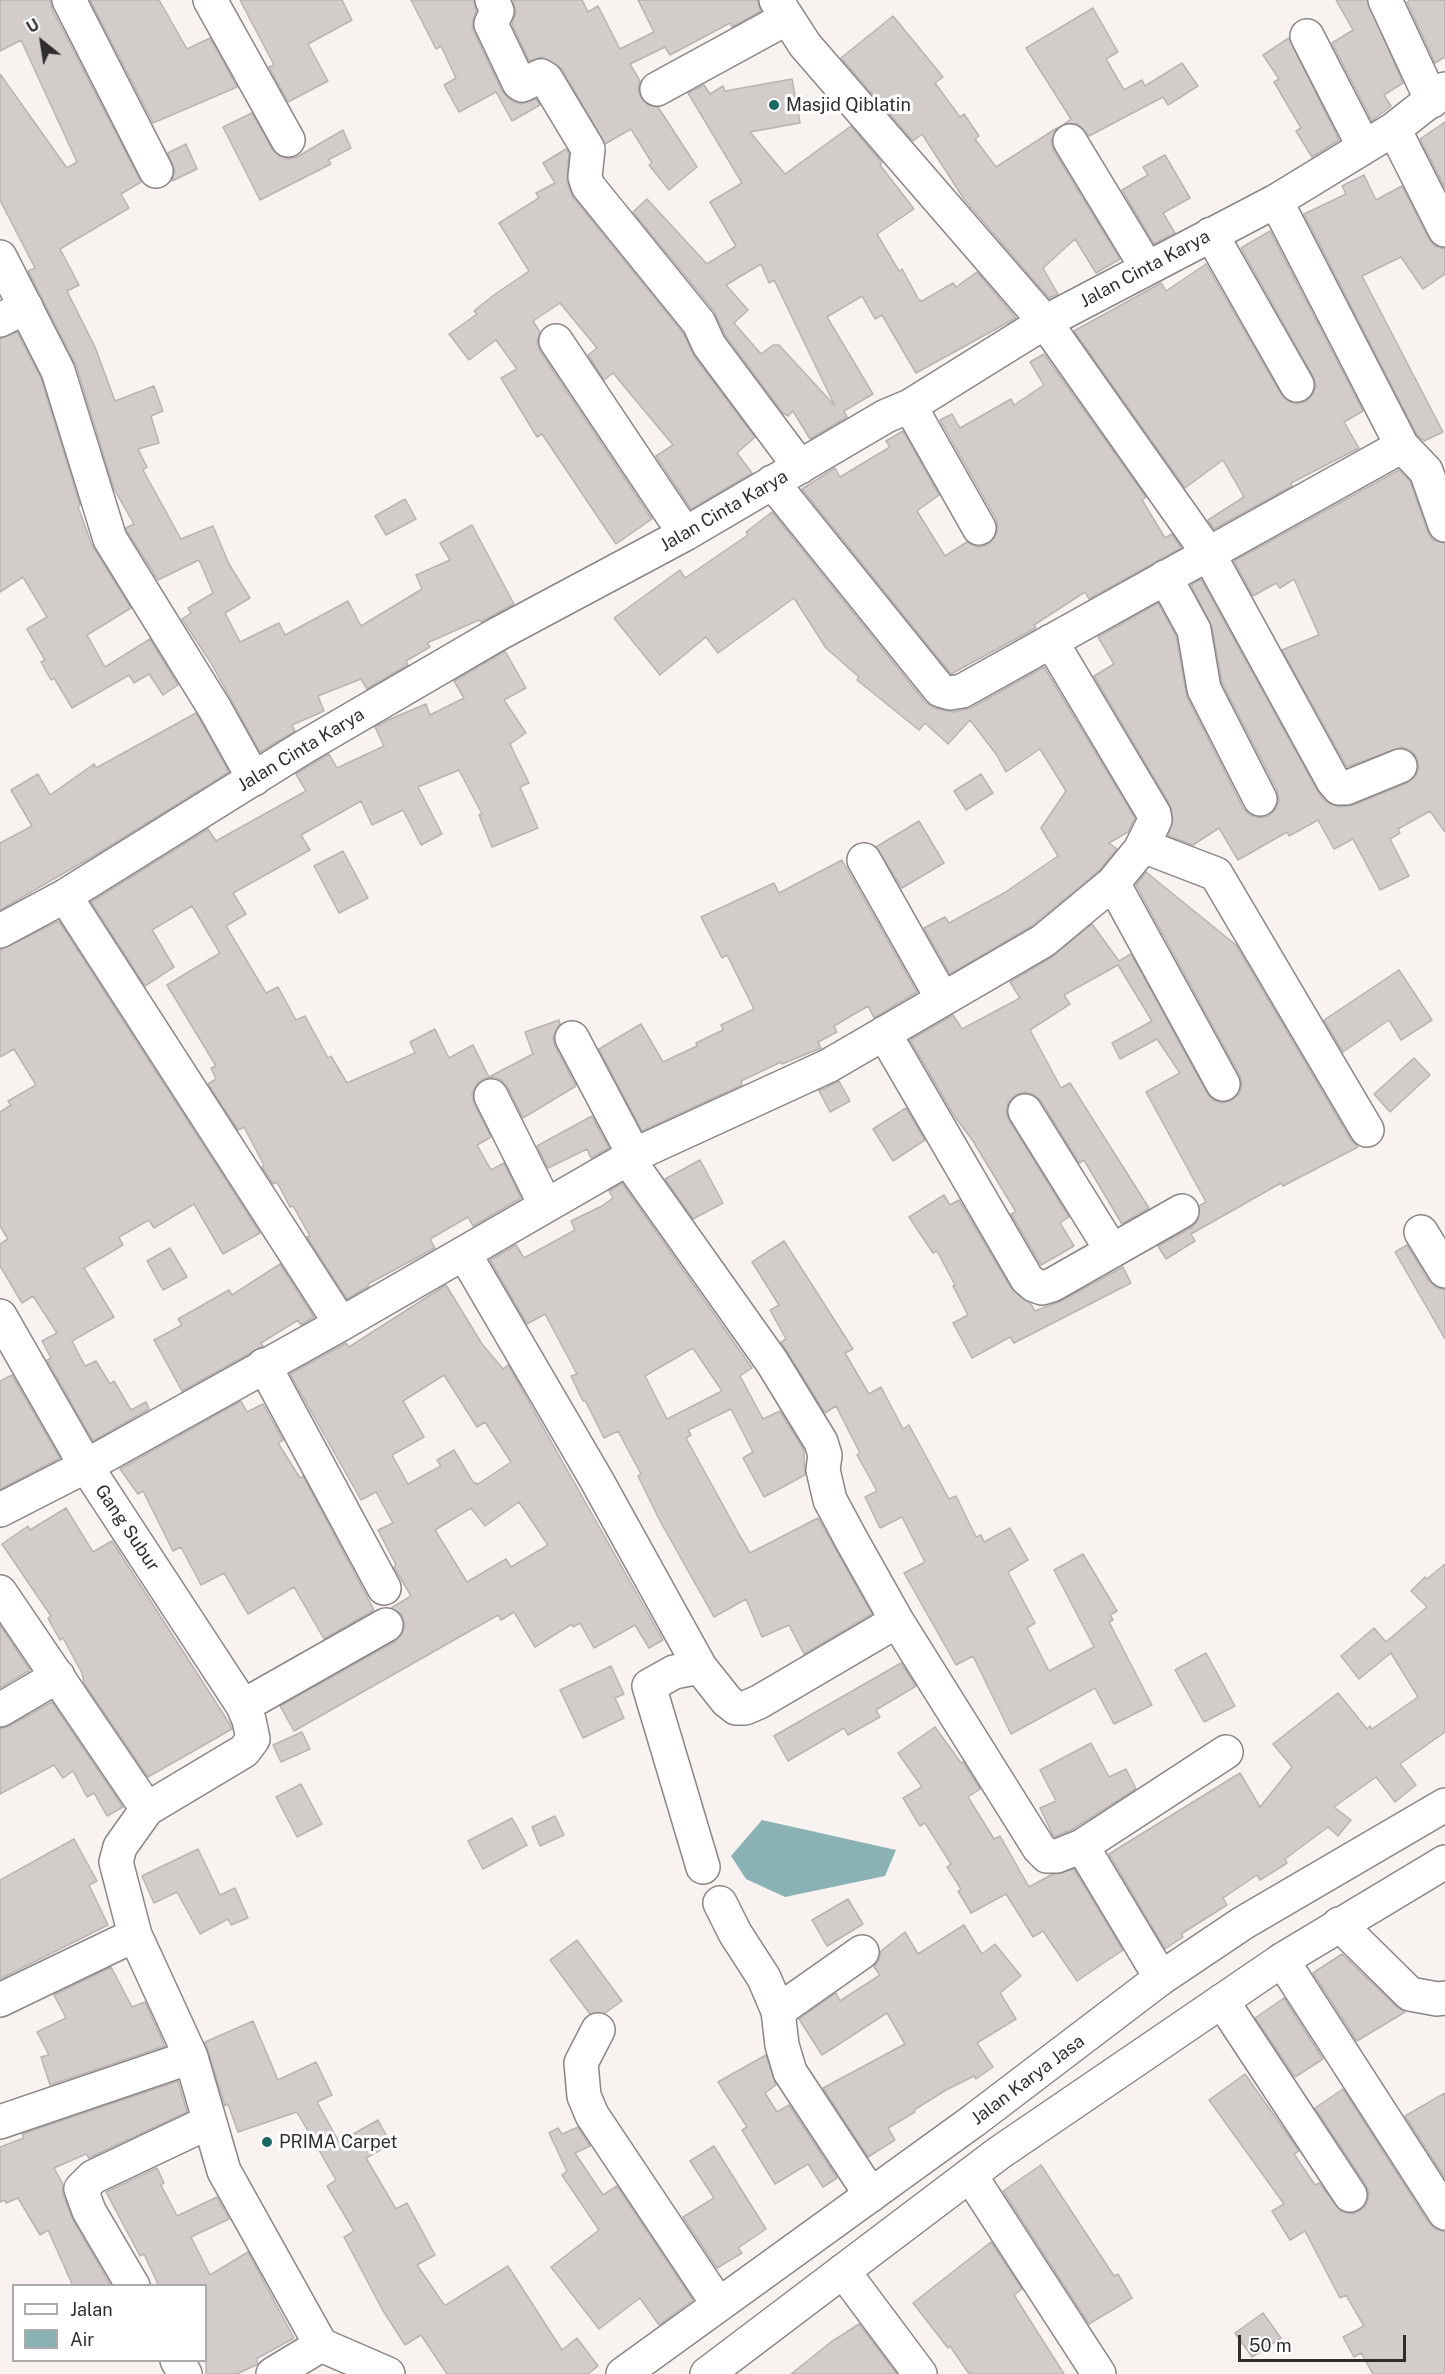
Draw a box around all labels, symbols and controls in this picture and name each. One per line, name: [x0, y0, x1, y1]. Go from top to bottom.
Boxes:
north arrow: [12, 12, 72, 72]
text: U: [23, 15, 43, 37]
place label: Masjid Qiblatin: [786, 94, 911, 116]
marker: Masjid Qiblatin: [767, 98, 781, 112]
street label: Jalan Cinta Karya: [1076, 226, 1214, 312]
street label: Jalan Cinta Karya: [656, 466, 792, 556]
street label: Jalan Cinta Karya: [234, 704, 368, 796]
street label: Gang Subur: [90, 1480, 164, 1576]
street label: Jalan Karya Jasa: [967, 2030, 1089, 2130]
place label: PRIMA Carpet: [279, 2131, 398, 2153]
marker: PRIMA Carpet: [260, 2135, 274, 2149]
legend: [12, 2284, 207, 2362]
text: Jalan: [70, 2299, 113, 2320]
scale bar: [1241, 2323, 1409, 2361]
text: Air: [70, 2329, 94, 2350]
text: 50 m: [1249, 2335, 1292, 2356]

